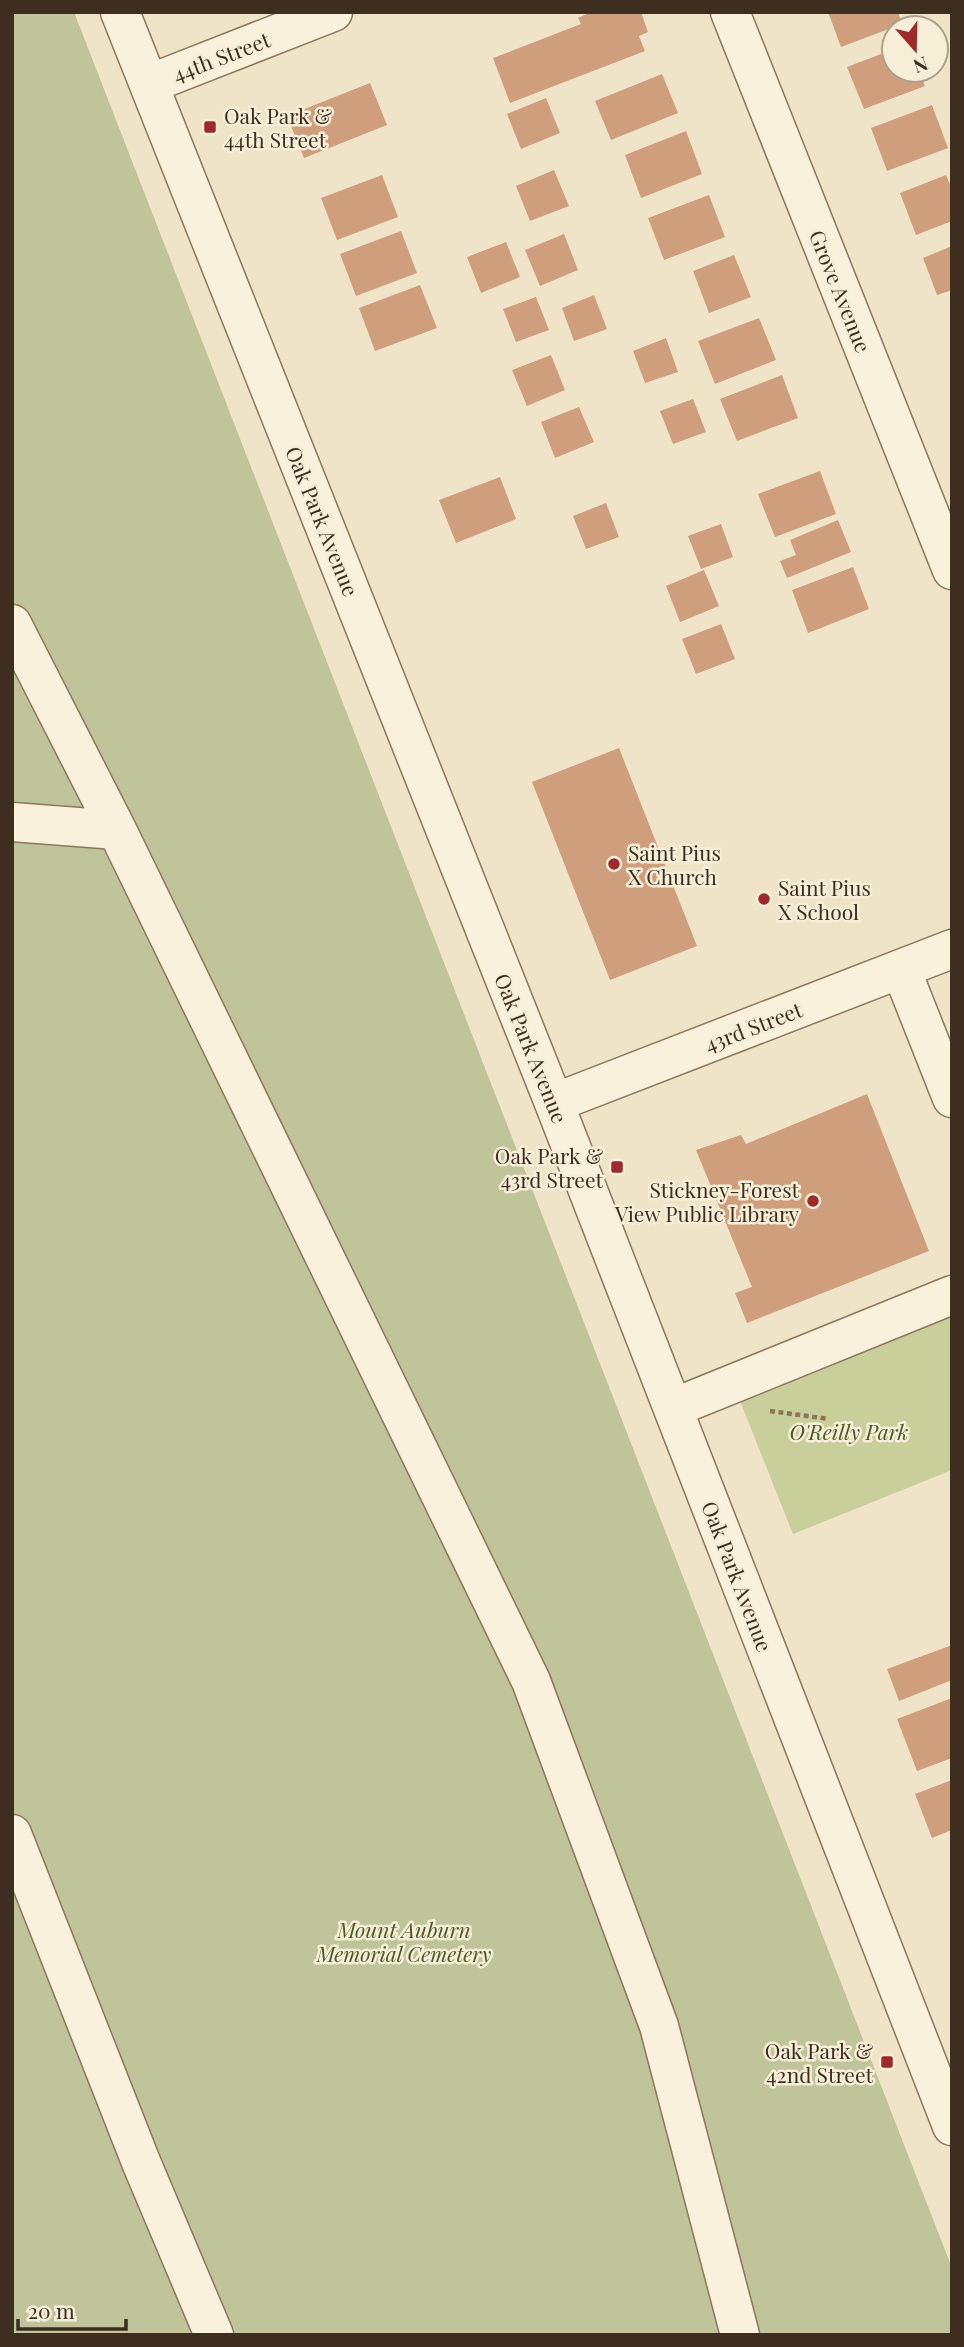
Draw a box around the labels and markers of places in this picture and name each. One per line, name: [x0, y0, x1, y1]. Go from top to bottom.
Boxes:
place label: Oak Park & 44th Street: [224, 101, 333, 153]
marker: Oak Park & 44th Street: [202, 119, 218, 135]
place label: Saint Pius X Church: [628, 838, 721, 890]
marker: Saint Pius X Church: [606, 856, 622, 872]
place label: Saint Pius X School: [778, 873, 871, 925]
marker: Saint Pius X School: [756, 891, 772, 907]
place label: Oak Park & 43rd Street: [495, 1141, 604, 1193]
marker: Oak Park & 43rd Street: [609, 1159, 625, 1175]
place label: Stickney-Forest View Public Library: [614, 1175, 800, 1227]
marker: Stickney-Forest View Public Library: [805, 1193, 821, 1209]
place label: Oak Park & 42nd Street: [765, 2036, 874, 2088]
marker: Oak Park & 42nd Street: [879, 2054, 895, 2070]

